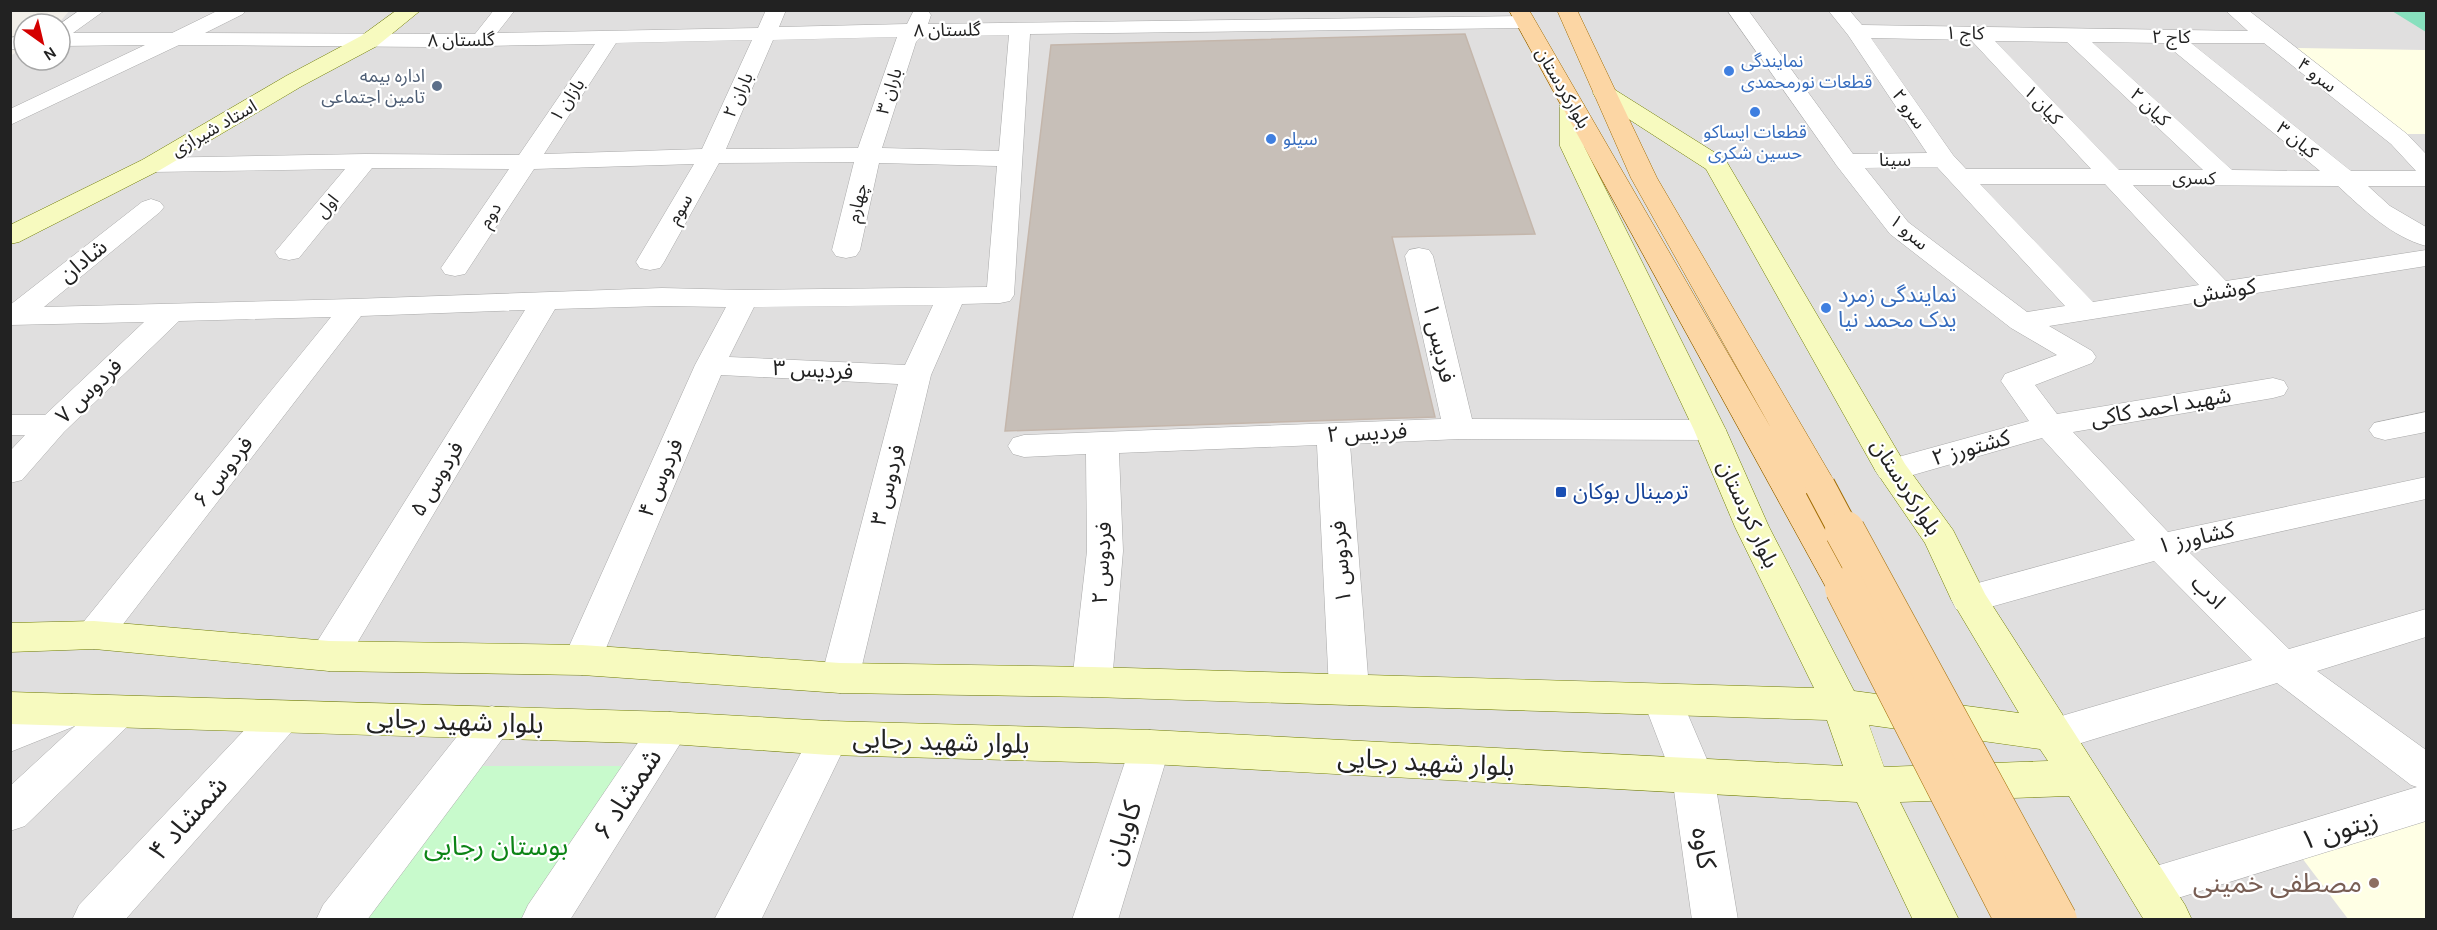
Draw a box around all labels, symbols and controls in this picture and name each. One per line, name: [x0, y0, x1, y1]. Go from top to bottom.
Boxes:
north arrow: [12, 12, 72, 72]
street label: گلستان ۸: [913, 18, 981, 42]
street label: کاج ۱: [1945, 22, 1985, 46]
street label: کاج ۲: [2152, 26, 2191, 50]
street label: گلستان ۸: [427, 28, 495, 52]
text: N: [40, 43, 60, 65]
street label: بلوارکردستان: [1531, 44, 1595, 132]
place label: نمایندگی قطعات نورمحمدی: [1741, 50, 1872, 93]
street label: سرو ۴: [2293, 53, 2341, 97]
marker: نمایندگی قطعات نورمحمدی: [1722, 64, 1736, 78]
place label: اداره بیمه تامین اجتماعی: [321, 65, 425, 108]
street label: باران ۳: [871, 65, 907, 117]
street label: باران ۲: [718, 69, 758, 121]
street label: بازان ۱: [545, 74, 589, 126]
marker: اداره بیمه تامین اجتماعی: [430, 79, 444, 93]
street label: کیان ۱: [2019, 81, 2067, 130]
street label: کیان ۲: [2126, 83, 2175, 131]
street label: سرو ۲: [1887, 85, 1931, 133]
street label: استاد شیرازی: [167, 95, 261, 161]
marker: قطعات ایساکو حسین شکری: [1748, 105, 1762, 119]
street label: کیان ۳: [2272, 117, 2322, 163]
place label: قطعات ایساکو حسین شکری: [1703, 121, 1807, 164]
place label: سیلو: [1283, 128, 1318, 150]
marker: سیلو: [1264, 132, 1278, 146]
street label: سینا: [1879, 149, 1911, 171]
street label: کسری: [2172, 167, 2217, 189]
street label: چهارم: [842, 181, 875, 225]
street label: اول: [311, 189, 343, 223]
street label: سوم: [663, 190, 700, 230]
street label: دوم: [474, 198, 509, 233]
street label: سرو ۱: [1885, 209, 1933, 255]
street label: شادان: [54, 234, 112, 288]
street label: کوشش: [2190, 273, 2259, 309]
place label: نمایندگی زمرد یدک محمد نیا: [1838, 282, 1957, 333]
street label: فردیس ۱: [1417, 301, 1461, 385]
marker: نمایندگی زمرد یدک محمد نیا: [1819, 301, 1833, 315]
street label: فردوس ۷: [50, 353, 128, 429]
street label: فردیس ۳: [772, 355, 854, 385]
street label: شهید احمد کاکی: [2089, 382, 2233, 432]
street label: فردیس ۲: [1326, 418, 1408, 448]
street label: کشتورز ۲: [1929, 424, 2014, 472]
street label: فردوس ۶: [187, 431, 259, 513]
street label: بلوارکردستان: [1865, 434, 1947, 540]
street label: فردوس ۴: [633, 435, 689, 521]
street label: فردوس ۵: [405, 437, 469, 521]
street label: فردوس ۳: [865, 442, 911, 528]
street label: بلوار کردستان: [1712, 456, 1784, 572]
place label: ترمینال بوکان: [1573, 479, 1688, 505]
marker: ترمینال بوکان: [1554, 485, 1568, 499]
street label: کشاورز ۱: [2155, 516, 2238, 559]
street label: فردوس ۱: [1325, 520, 1357, 604]
street label: فردوس ۲: [1087, 521, 1117, 605]
street label: ادب: [2186, 570, 2230, 614]
street label: بلوار شهید رجایی: [366, 702, 544, 740]
street label: بلوار شهید رجایی: [852, 722, 1030, 760]
street label: بلوار شهید رجایی: [1337, 741, 1515, 783]
street label: شمشاد ۶: [586, 742, 668, 846]
street label: شمشاد ۴: [142, 769, 234, 867]
street label: کاویان: [1098, 796, 1149, 869]
street label: زیتون ۱: [2296, 803, 2382, 857]
street label: کاوه: [1685, 825, 1723, 872]
park label: بوستان رجایی: [424, 830, 568, 862]
place label: مصطفی خمینی: [2193, 867, 2362, 899]
marker: مصطفی خمینی: [2367, 876, 2381, 890]

